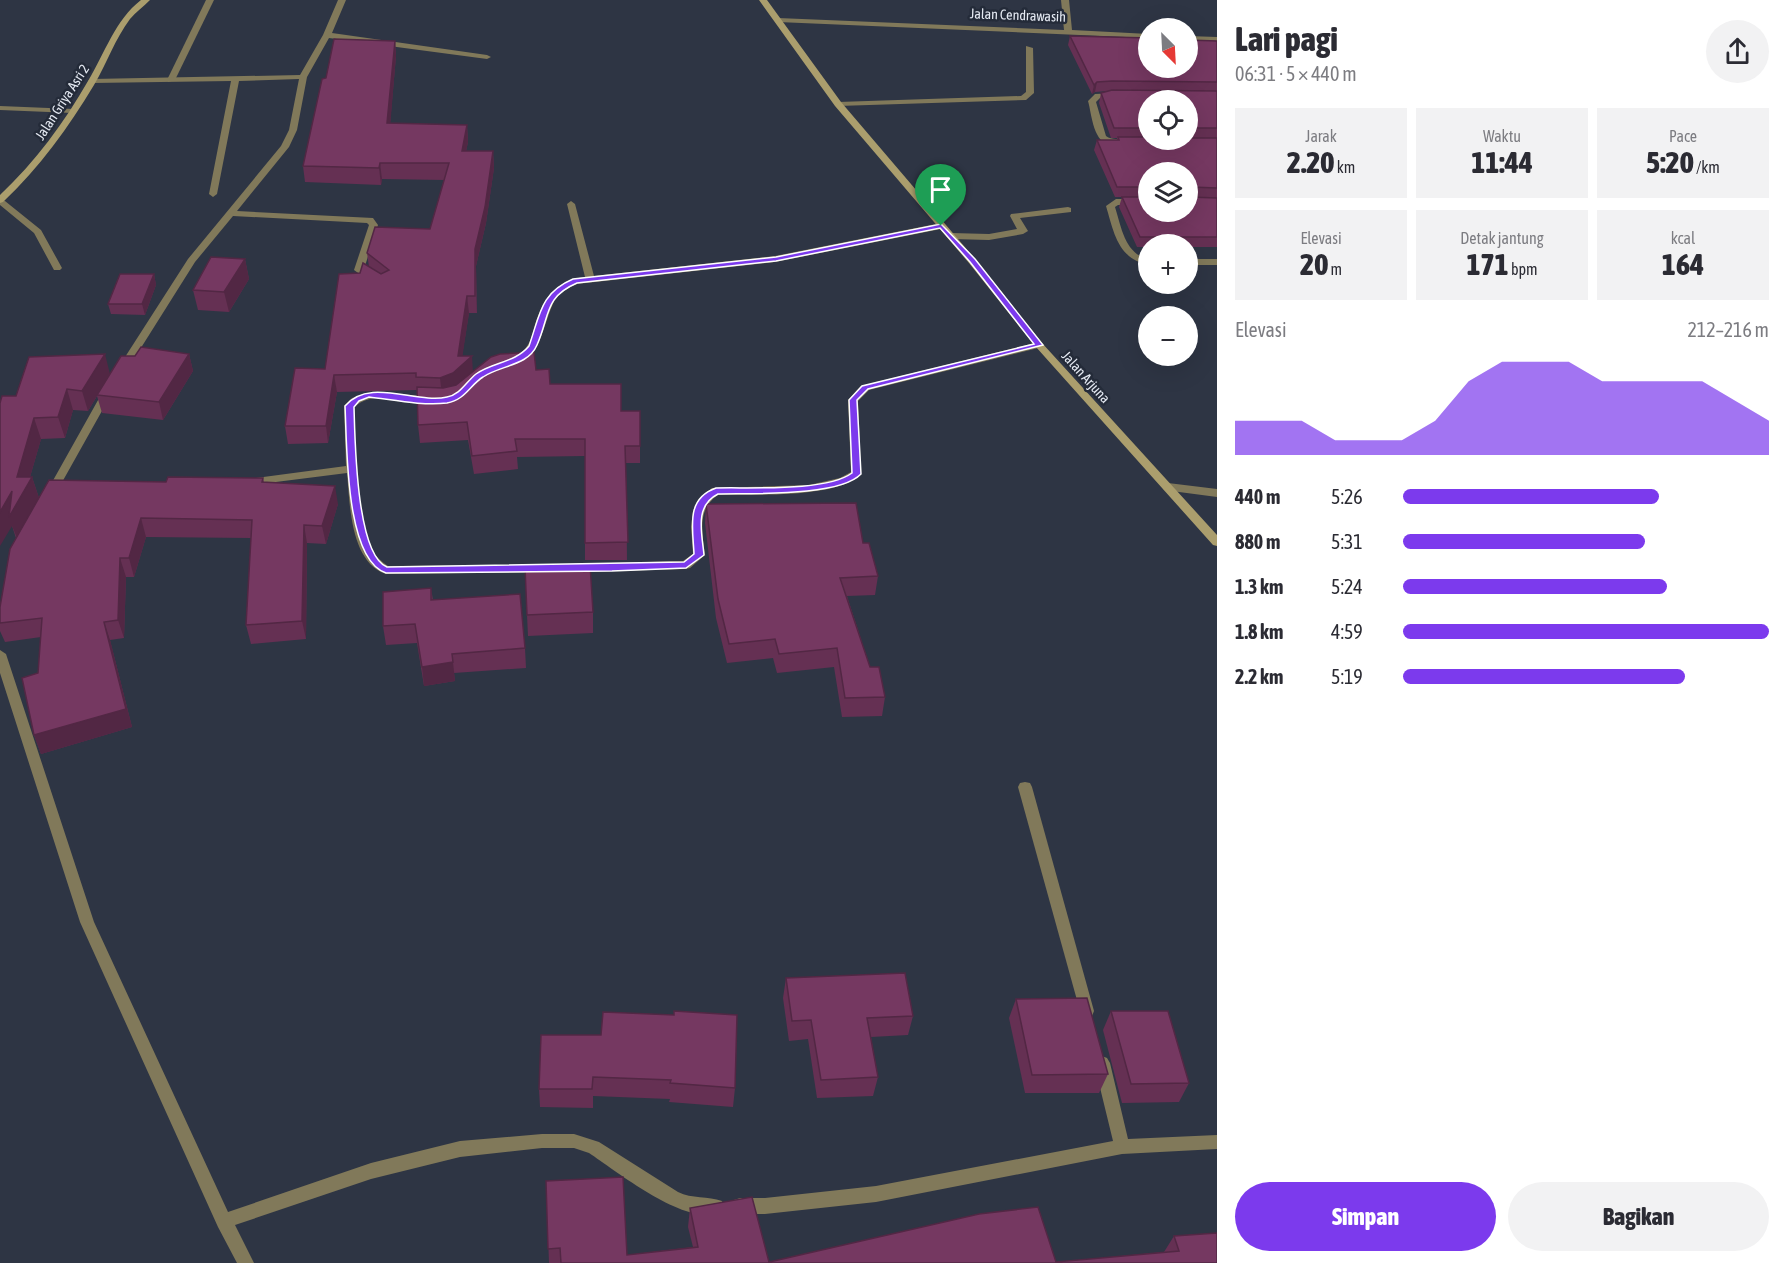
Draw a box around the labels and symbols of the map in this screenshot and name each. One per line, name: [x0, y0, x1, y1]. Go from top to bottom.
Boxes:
street label: Jalan Cendrawasih: [970, 5, 1066, 25]
north arrow: [1138, 18, 1198, 78]
street label: Jalan Griya Asri 2: [32, 61, 92, 143]
pin: [915, 164, 966, 226]
street label: Jalan Arjuna: [1059, 348, 1113, 406]

